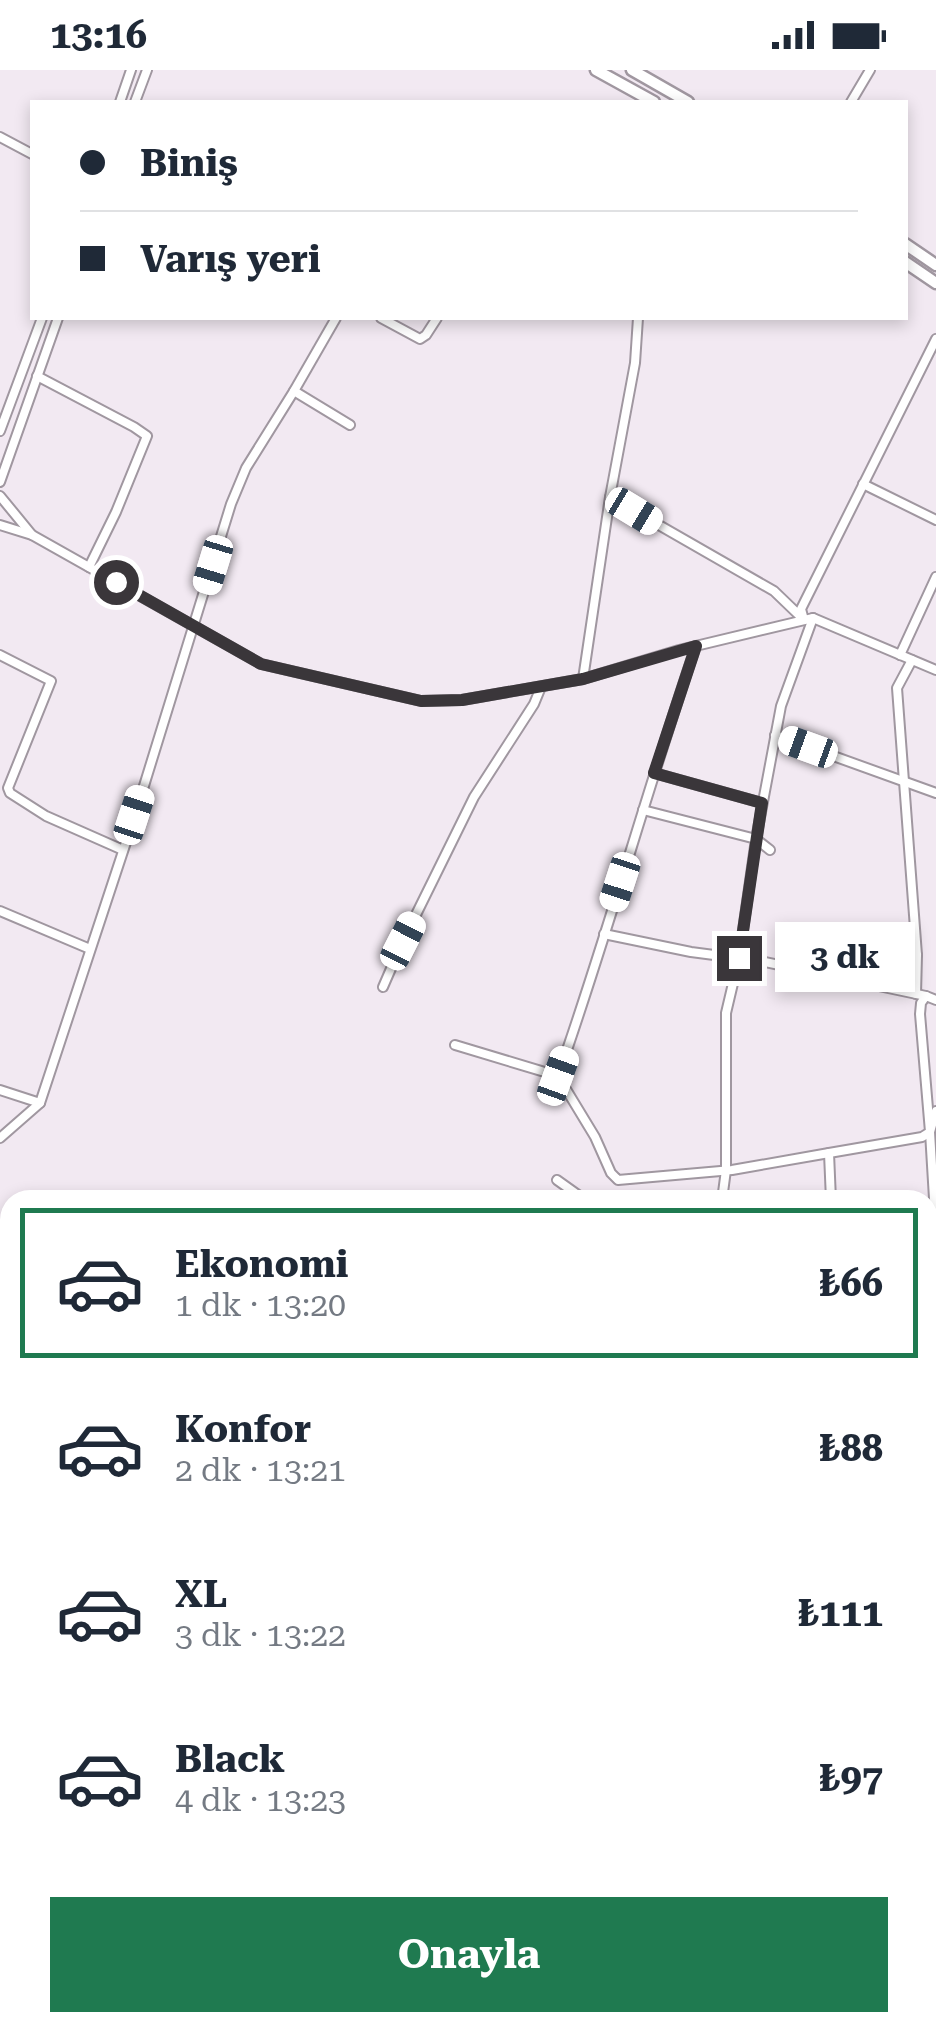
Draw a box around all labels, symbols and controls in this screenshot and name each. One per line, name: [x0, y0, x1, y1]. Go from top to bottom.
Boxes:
text: 13:16: [50, 13, 147, 57]
text: Biniş: [140, 141, 238, 185]
text: Varış yeri: [140, 237, 321, 281]
car: [601, 483, 667, 539]
car: [190, 532, 236, 598]
route start: [94, 560, 139, 605]
car: [775, 723, 841, 771]
car: [110, 782, 158, 848]
car: [596, 849, 644, 915]
car: [376, 907, 430, 975]
callout: 3 dk: [774, 923, 914, 993]
route end: [717, 936, 762, 981]
text: 3 dk: [810, 938, 880, 976]
car: [534, 1043, 582, 1109]
icon: car: [55, 1238, 145, 1328]
text: Ekonomi: [175, 1242, 348, 1286]
text: ₺66: [819, 1261, 883, 1305]
text: 1 dk · 13:20: [175, 1286, 346, 1324]
icon: car: [55, 1403, 145, 1493]
text: Konfor: [175, 1407, 311, 1451]
text: ₺88: [819, 1426, 883, 1470]
text: 2 dk · 13:21: [175, 1451, 346, 1489]
icon: car: [55, 1568, 145, 1658]
text: XL: [175, 1572, 227, 1616]
text: ₺111: [798, 1591, 883, 1635]
text: 3 dk · 13:22: [175, 1616, 346, 1654]
icon: car: [55, 1733, 145, 1823]
text: Black: [175, 1737, 285, 1781]
text: ₺97: [819, 1756, 883, 1800]
text: 4 dk · 13:23: [175, 1781, 346, 1819]
button: Onayla: [50, 1897, 888, 2012]

